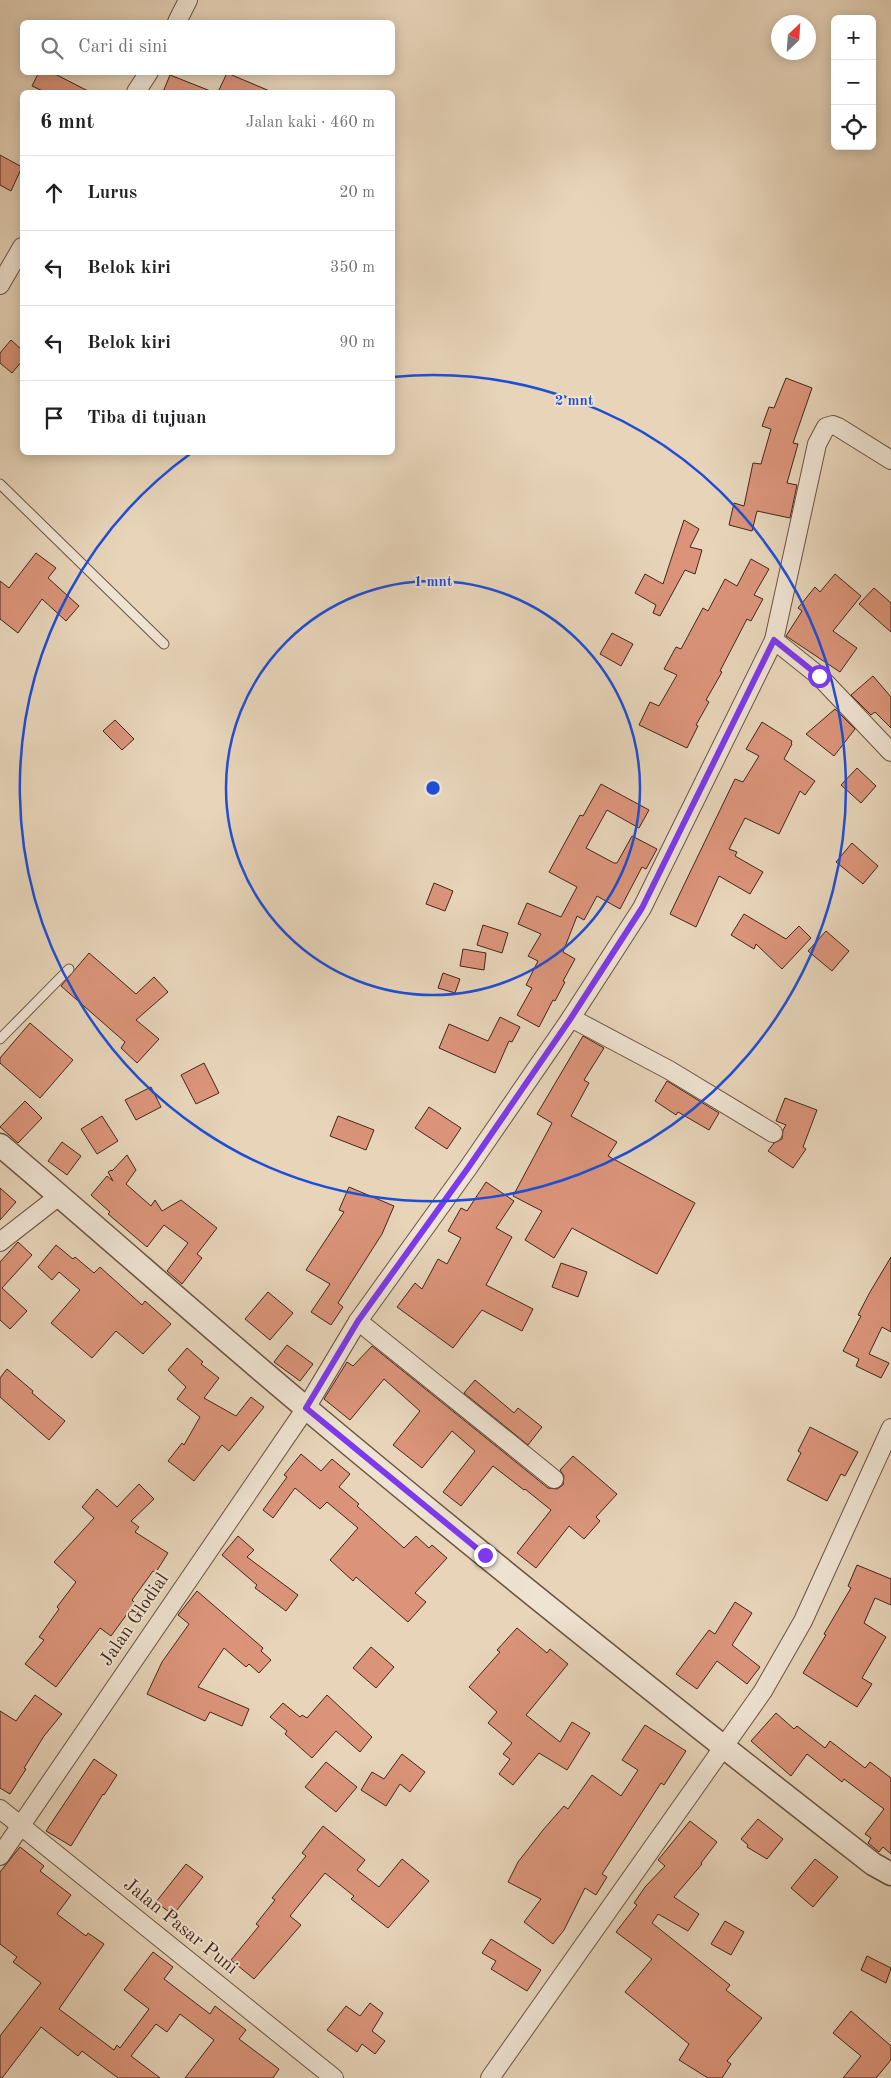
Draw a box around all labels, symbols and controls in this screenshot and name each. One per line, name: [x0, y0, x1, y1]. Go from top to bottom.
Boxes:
north arrow: [771, 15, 816, 60]
map controls: [831, 15, 876, 150]
button: +: [831, 15, 876, 60]
search box: [20, 20, 395, 75]
icon: search: [38, 34, 66, 62]
text: Cari di sini: [78, 38, 168, 57]
button: −: [831, 60, 876, 105]
button: locate: [831, 105, 876, 150]
text: 6 mnt: [40, 112, 94, 133]
text: Jalan kaki · 460 m: [246, 115, 375, 131]
icon: ahead: [40, 179, 68, 207]
text: Lurus: [87, 184, 137, 203]
text: 20 m: [339, 185, 375, 201]
icon: left: [40, 254, 68, 282]
text: Belok kiri: [87, 259, 171, 278]
text: 350 m: [330, 260, 375, 276]
icon: left: [40, 329, 68, 357]
text: Belok kiri: [87, 334, 171, 353]
text: 90 m: [339, 335, 375, 351]
text: 2 mnt: [555, 394, 594, 409]
icon: arrive: [40, 404, 68, 432]
text: Tiba di tujuan: [87, 409, 207, 428]
text: 1 mnt: [414, 575, 453, 590]
route start: [808, 665, 831, 688]
centre of rings: [424, 779, 442, 797]
route end: [474, 1544, 497, 1567]
street label: Jalan Glodial: [97, 1570, 173, 1670]
street label: Jalan Pasar Puni: [119, 1875, 241, 1979]

